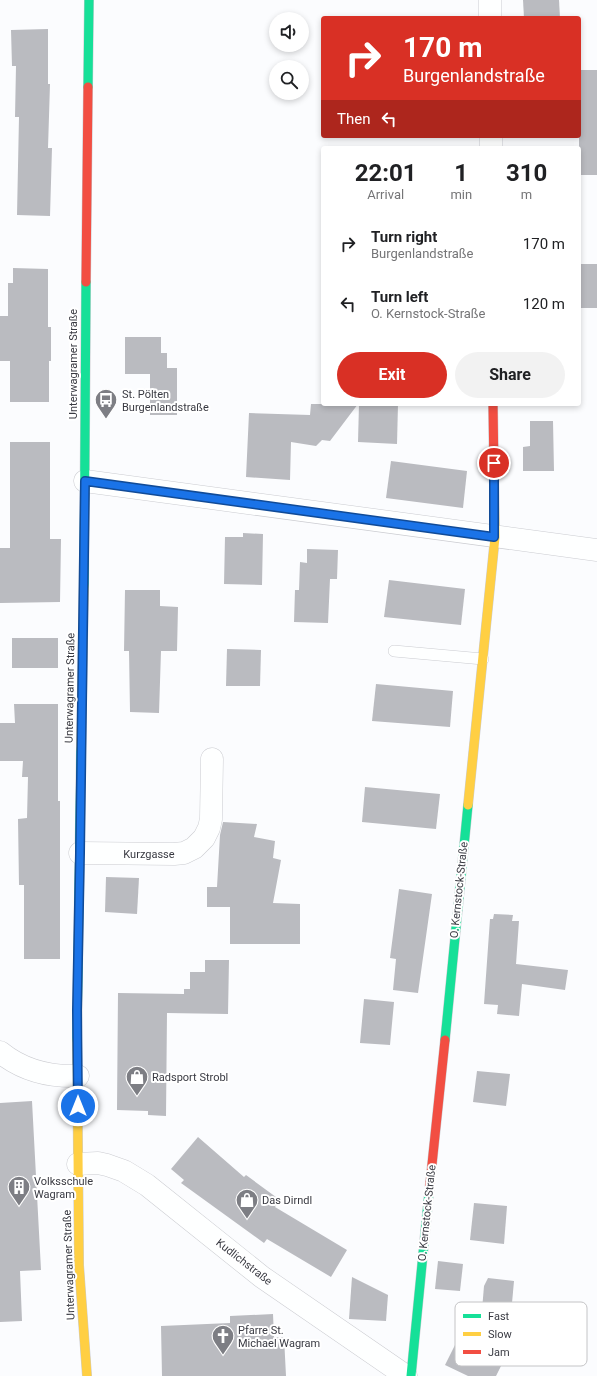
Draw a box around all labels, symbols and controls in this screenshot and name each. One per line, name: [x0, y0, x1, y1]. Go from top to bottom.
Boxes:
map controls: [269, 12, 309, 100]
button: sound: [269, 12, 309, 52]
text: 170 m: [403, 31, 482, 64]
icon: right: [337, 32, 389, 84]
button: search: [269, 60, 309, 100]
text: Burgenlandstraße: [403, 65, 545, 86]
icon: left: [378, 108, 400, 130]
text: Then: [337, 110, 370, 128]
text: 22:01: [355, 159, 417, 187]
text: 1: [454, 159, 468, 187]
text: 310: [506, 159, 547, 187]
text: Arrival: [367, 187, 404, 202]
text: min: [450, 187, 472, 202]
text: m: [521, 187, 532, 202]
text: Turn right: [371, 228, 437, 246]
icon: right: [337, 233, 359, 255]
text: 170 m: [523, 235, 565, 253]
text: Burgenlandstraße: [371, 246, 473, 261]
text: Turn left: [371, 288, 428, 306]
icon: left: [337, 293, 359, 315]
text: 120 m: [523, 295, 565, 313]
text: O. Kernstock-Straße: [371, 306, 485, 321]
street label: Unterwagramer Straße: [67, 309, 80, 419]
button: Exit: [337, 352, 447, 398]
button: Share: [455, 352, 565, 398]
bus stop icon: St. Pölten Burgenlandstraße: [93, 387, 119, 420]
place label: St. Pölten Burgenlandstraße: [122, 388, 209, 414]
pin: [477, 446, 511, 480]
icon: arrive: [483, 452, 505, 474]
street label: Unterwagramer Straße: [63, 633, 77, 743]
street label: O. Kernstock-Straße: [447, 841, 471, 939]
street label: Kurzgasse: [123, 848, 175, 861]
shop icon: Radsport Strobl: [124, 1064, 150, 1097]
place label: Radsport Strobl: [152, 1071, 228, 1084]
position arrow: [57, 1085, 99, 1127]
street label: O. Kernstock-Straße: [415, 1164, 439, 1262]
building icon: Volksschule Wagram: [6, 1174, 32, 1207]
place label: Volksschule Wagram: [34, 1175, 93, 1201]
shop icon: Das Dirndl: [234, 1187, 260, 1220]
place label: Das Dirndl: [262, 1194, 312, 1207]
street label: Unterwagramer Straße: [61, 1209, 77, 1320]
street label: Kudlichstraße: [213, 1236, 275, 1288]
legend: [455, 1302, 587, 1366]
text: Fast: [488, 1310, 510, 1323]
church icon: Pfarre St. Michael Wagram: [210, 1323, 236, 1356]
place label: Pfarre St. Michael Wagram: [238, 1324, 320, 1350]
text: Slow: [488, 1328, 512, 1341]
text: Jam: [488, 1346, 510, 1359]

